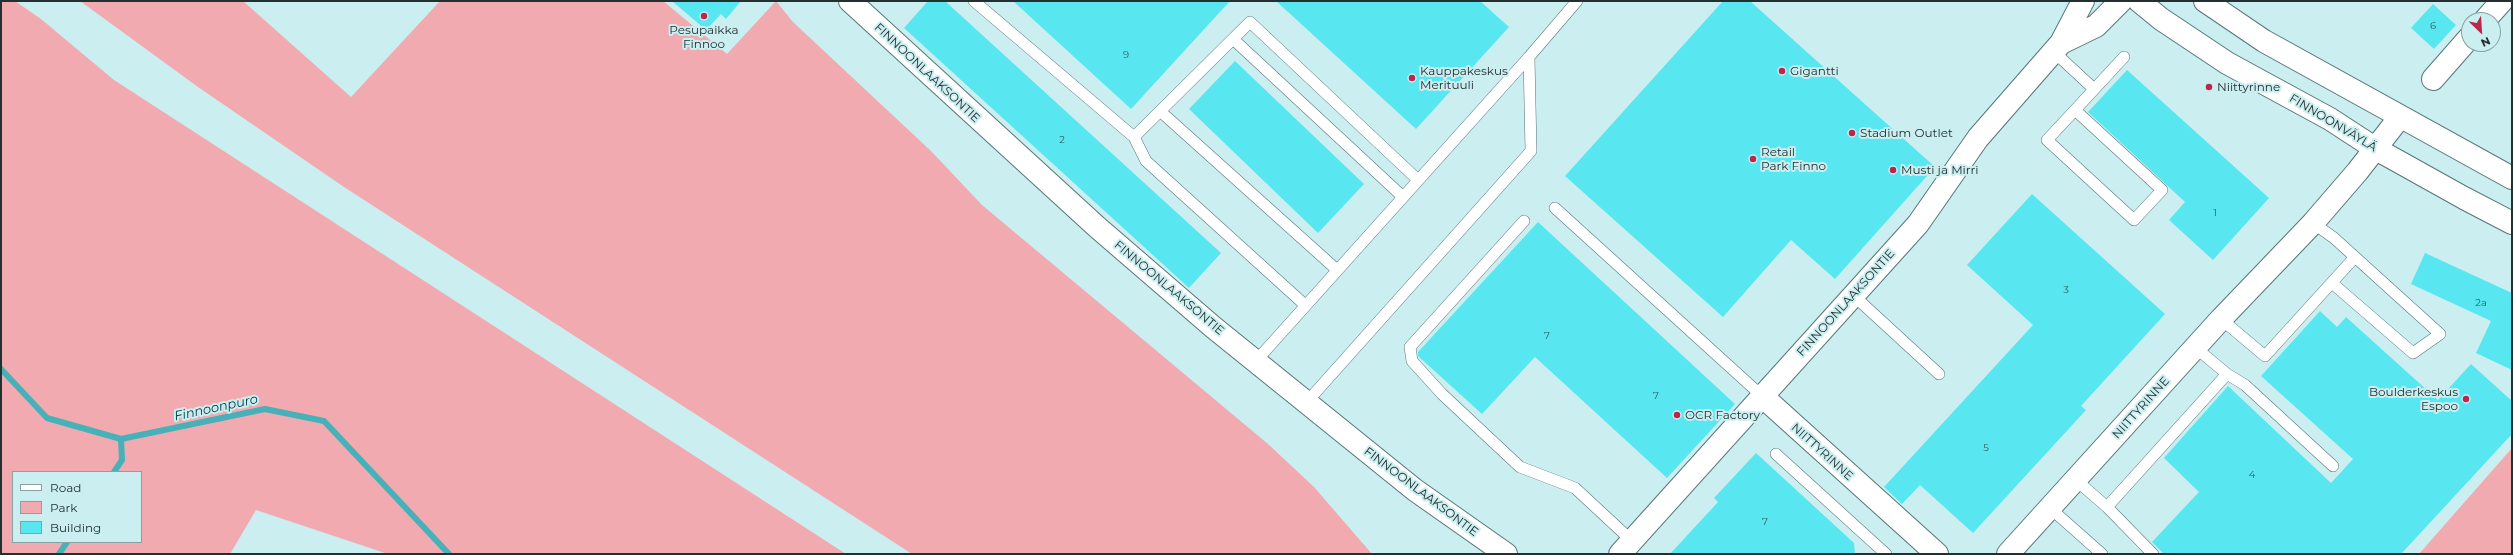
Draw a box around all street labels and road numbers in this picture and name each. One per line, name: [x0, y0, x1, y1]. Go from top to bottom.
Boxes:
street label: FINNOONLAAKSONTIE: [871, 20, 983, 126]
street label: FINNOONVÄYLÄ: [2287, 91, 2379, 155]
street label: FINNOONLAAKSONTIE: [1111, 238, 1227, 338]
street label: FINNOONLAAKSONTIE: [1794, 246, 1898, 360]
street label: NIITTYRINNE: [2110, 374, 2172, 442]
street label: NIITTYRINNE: [1788, 421, 1856, 483]
street label: FINNOONLAAKSONTIE: [1361, 444, 1481, 540]

